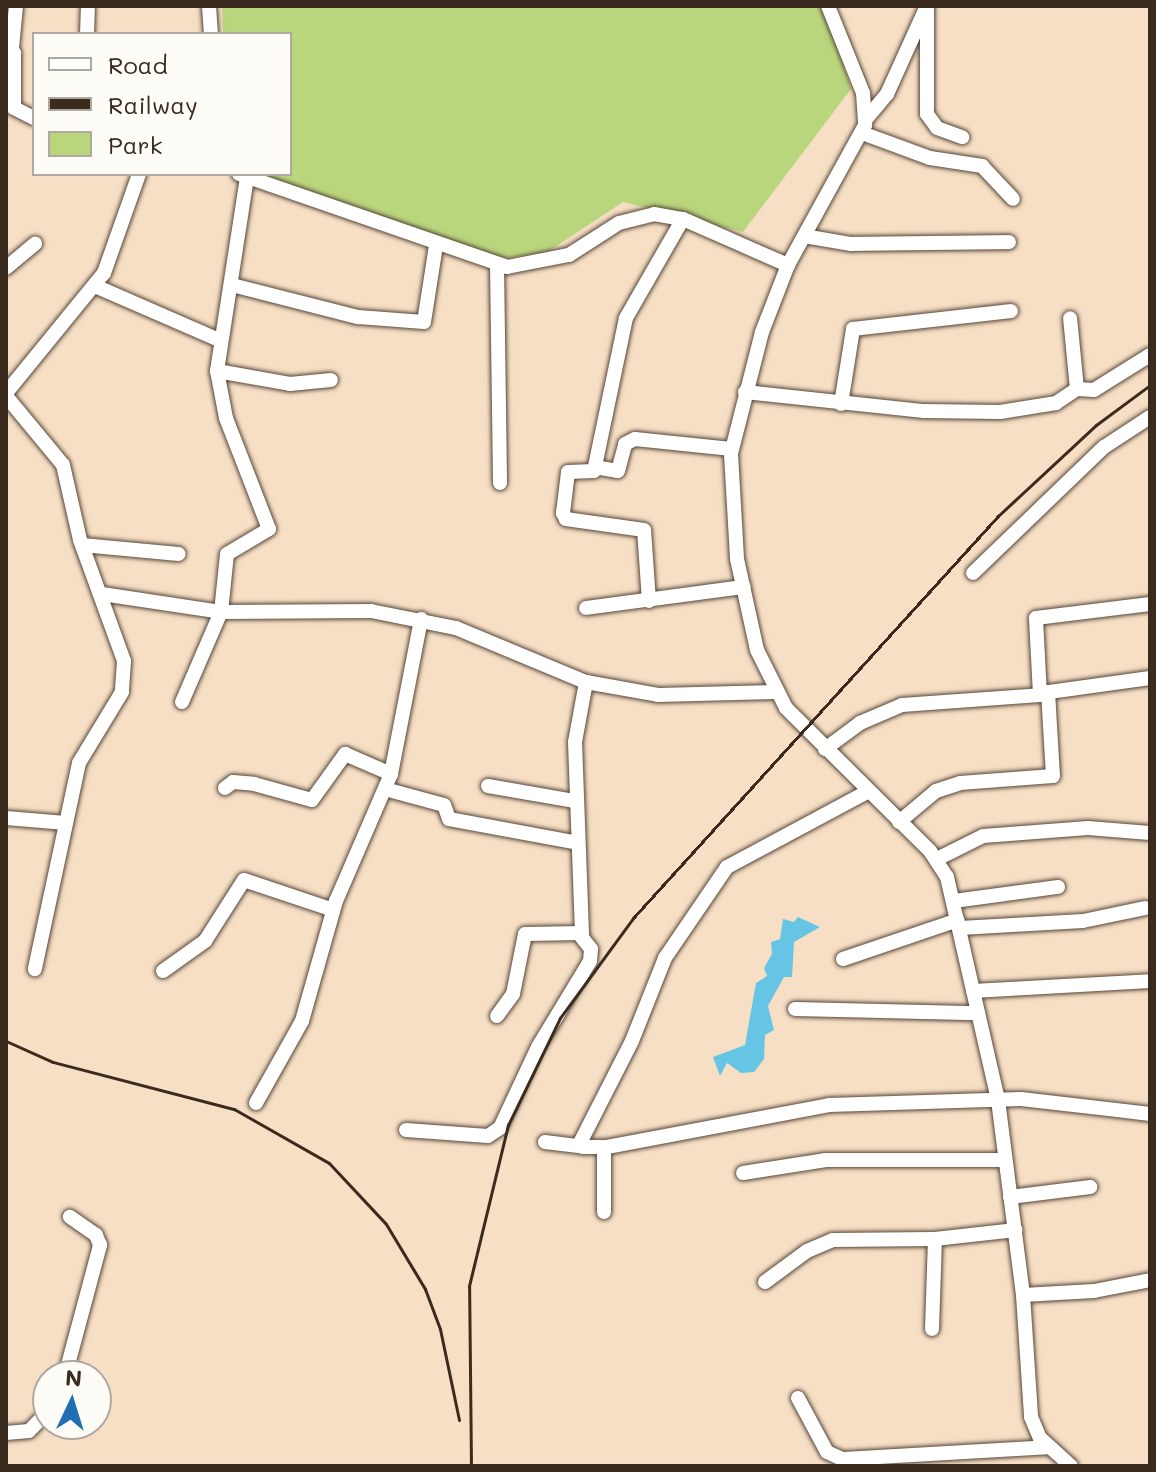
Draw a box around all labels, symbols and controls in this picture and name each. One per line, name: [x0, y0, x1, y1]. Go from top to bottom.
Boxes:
legend: [32, 32, 292, 176]
text: Road: [108, 49, 168, 80]
text: Railway: [108, 89, 198, 120]
text: Park: [108, 129, 162, 160]
north arrow: [32, 1360, 112, 1440]
text: N: [64, 1363, 83, 1393]

